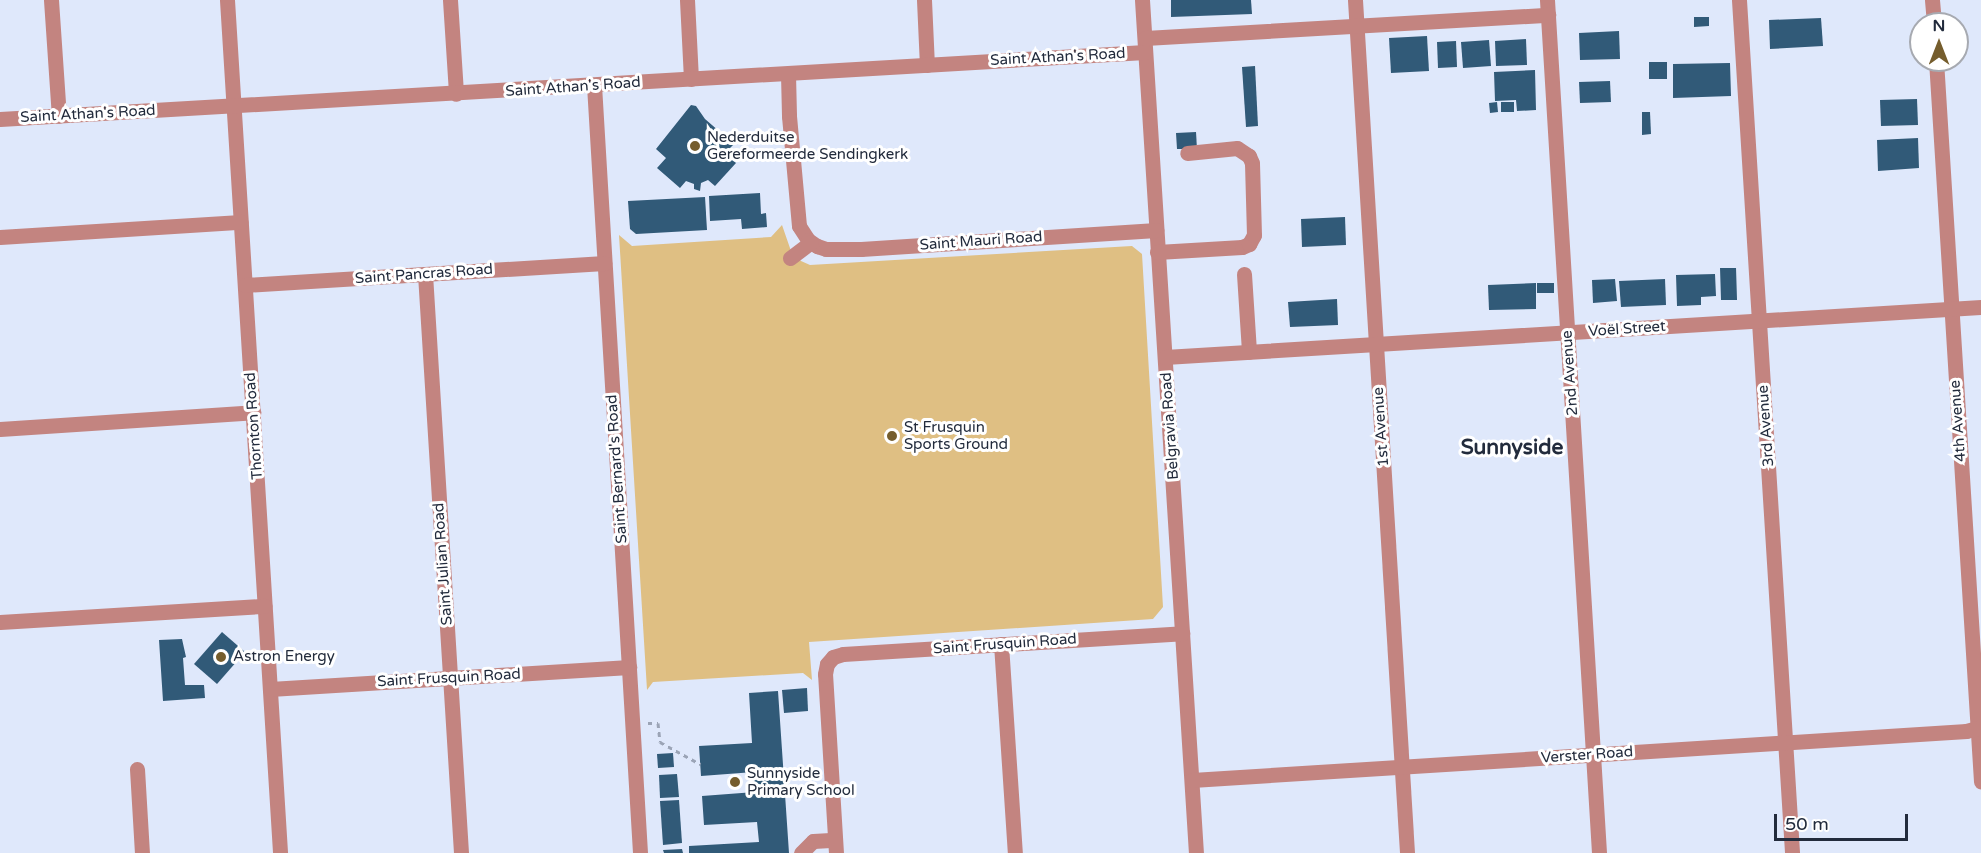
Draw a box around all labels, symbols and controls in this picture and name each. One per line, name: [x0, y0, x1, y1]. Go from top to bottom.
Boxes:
north arrow: [1909, 12, 1969, 72]
text: N: [1933, 16, 1945, 36]
street label: Saint Athan's Road: [990, 44, 1126, 70]
street label: Saint Athan's Road: [505, 73, 641, 101]
street label: Saint Athan's Road: [20, 101, 156, 127]
place label: Nederduitse Gereformeerde Sendingkerk: [707, 128, 908, 163]
marker: Nederduitse Gereformeerde Sendingkerk: [688, 139, 702, 153]
street label: Saint Mauri Road: [919, 228, 1043, 254]
street label: Saint Pancras Road: [354, 260, 494, 288]
street label: Voël Street: [1588, 317, 1666, 341]
street label: 2nd Avenue: [1558, 330, 1582, 416]
street label: Thornton Road: [241, 372, 267, 480]
street label: Belgravia Road: [1157, 372, 1183, 480]
street label: 4th Avenue: [1946, 380, 1970, 462]
street label: 3rd Avenue: [1754, 384, 1778, 468]
street label: 1st Avenue: [1369, 387, 1393, 467]
street label: Saint Bernard's Road: [603, 394, 631, 544]
place label: St Frusquin Sports Ground: [904, 418, 1008, 453]
marker: St Frusquin Sports Ground: [885, 429, 899, 443]
district label: Sunnyside: [1461, 435, 1563, 461]
street label: Saint Julian Road: [430, 502, 456, 626]
street label: Saint Frusquin Road: [933, 630, 1077, 658]
place label: Astron Energy: [233, 648, 335, 666]
marker: Astron Energy: [214, 650, 228, 664]
street label: Saint Frusquin Road: [377, 665, 521, 691]
street label: Verster Road: [1540, 743, 1634, 767]
place label: Sunnyside Primary School: [747, 764, 855, 799]
marker: Sunnyside Primary School: [728, 775, 742, 789]
scale bar: [1777, 802, 1910, 840]
text: 50 m: [1785, 813, 1829, 835]

